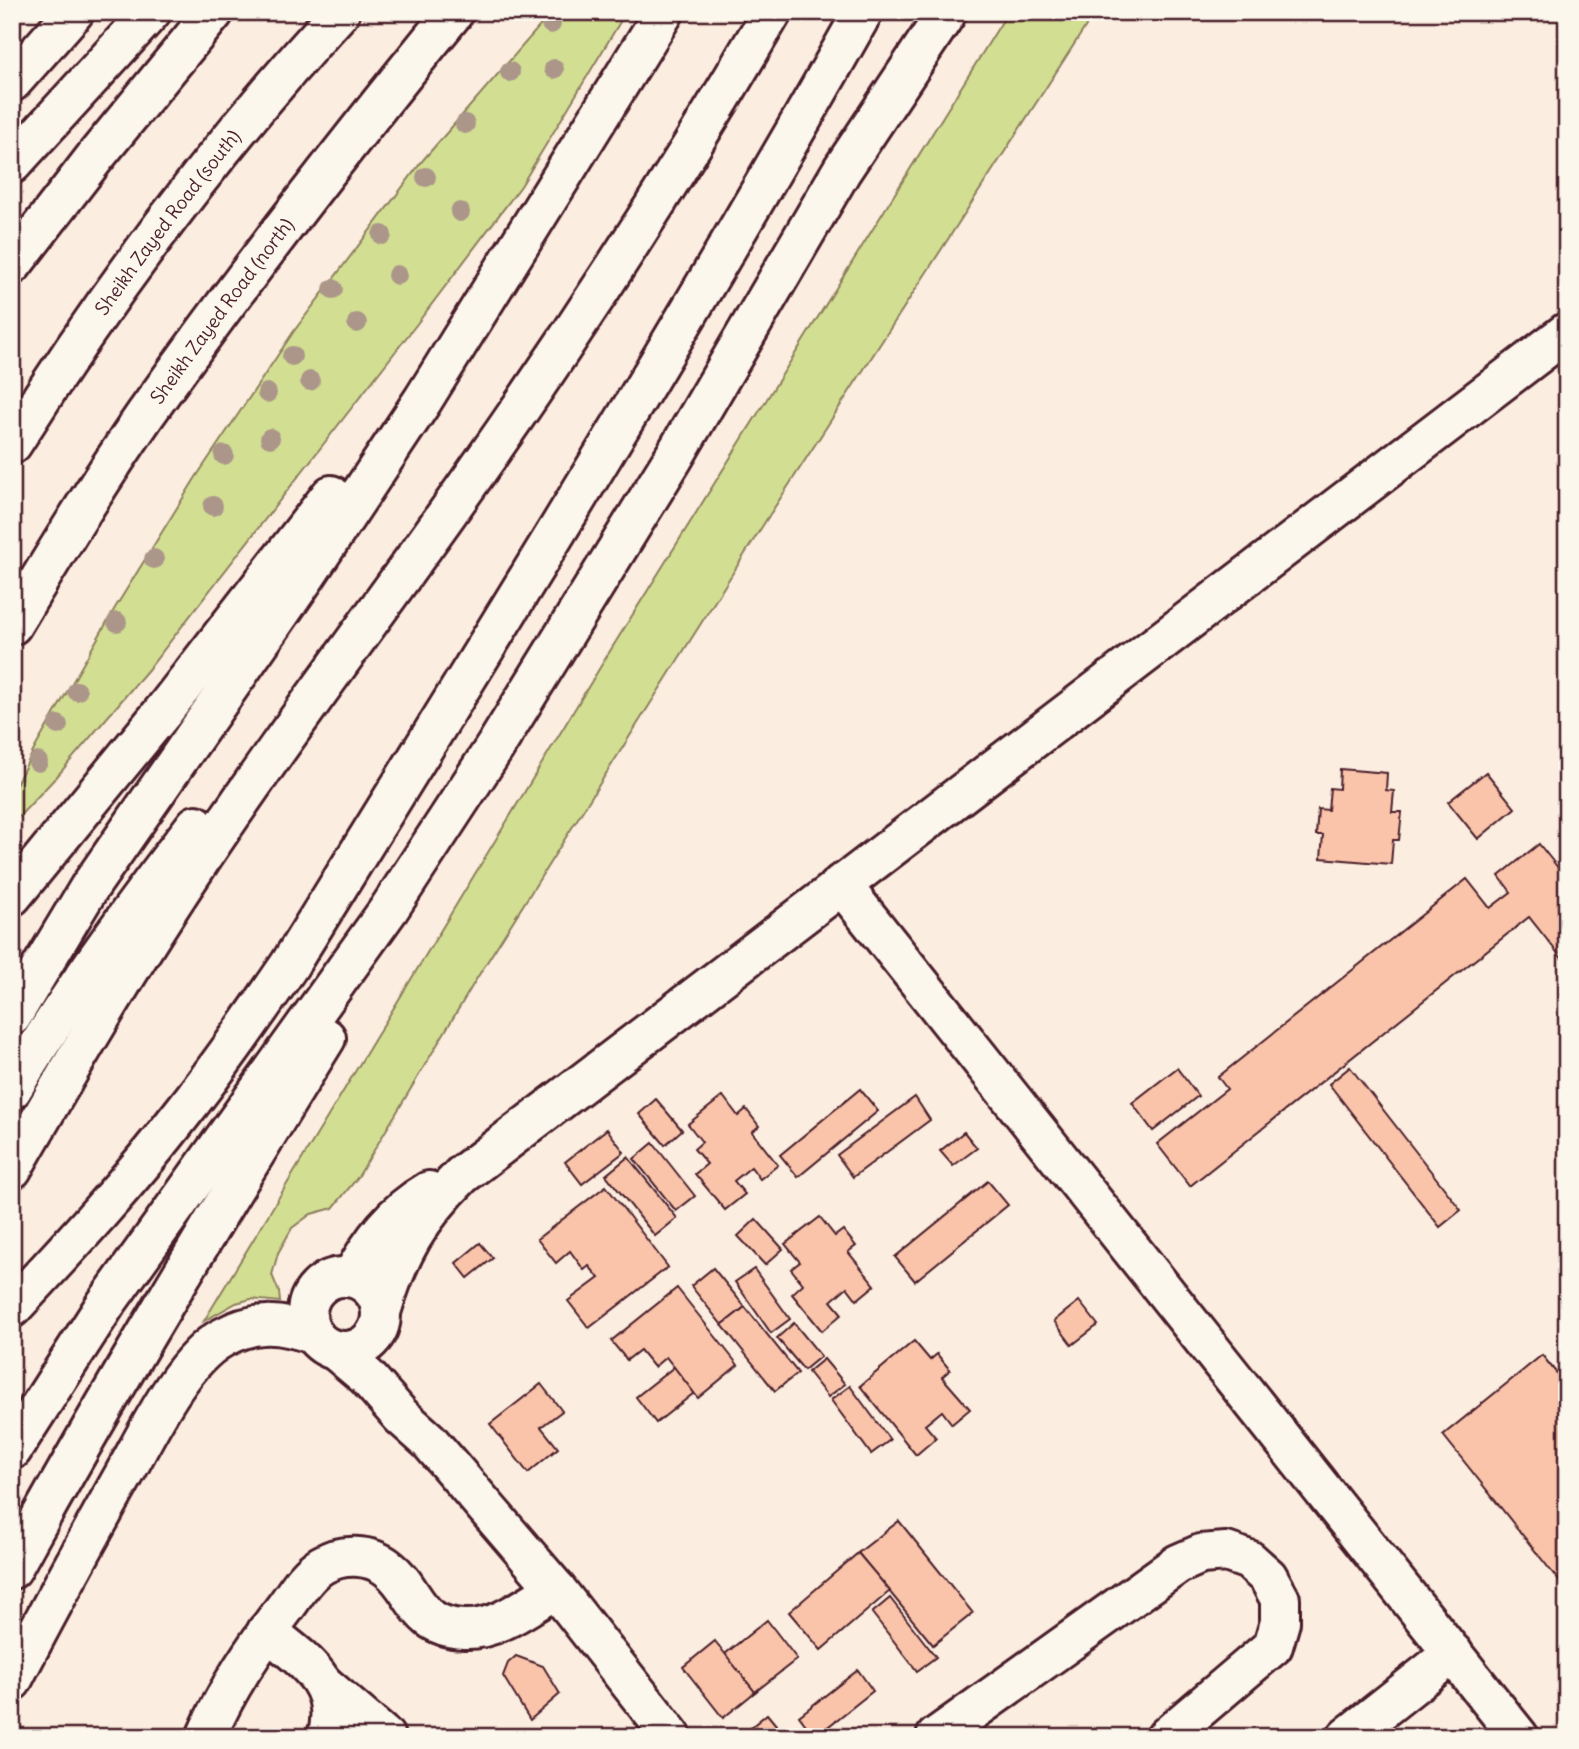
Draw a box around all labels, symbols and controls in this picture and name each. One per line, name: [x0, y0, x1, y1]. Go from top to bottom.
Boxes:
street label: Sheikh Zayed Road (south): [90, 124, 245, 320]
street label: Sheikh Zayed Road (north): [145, 213, 298, 408]

